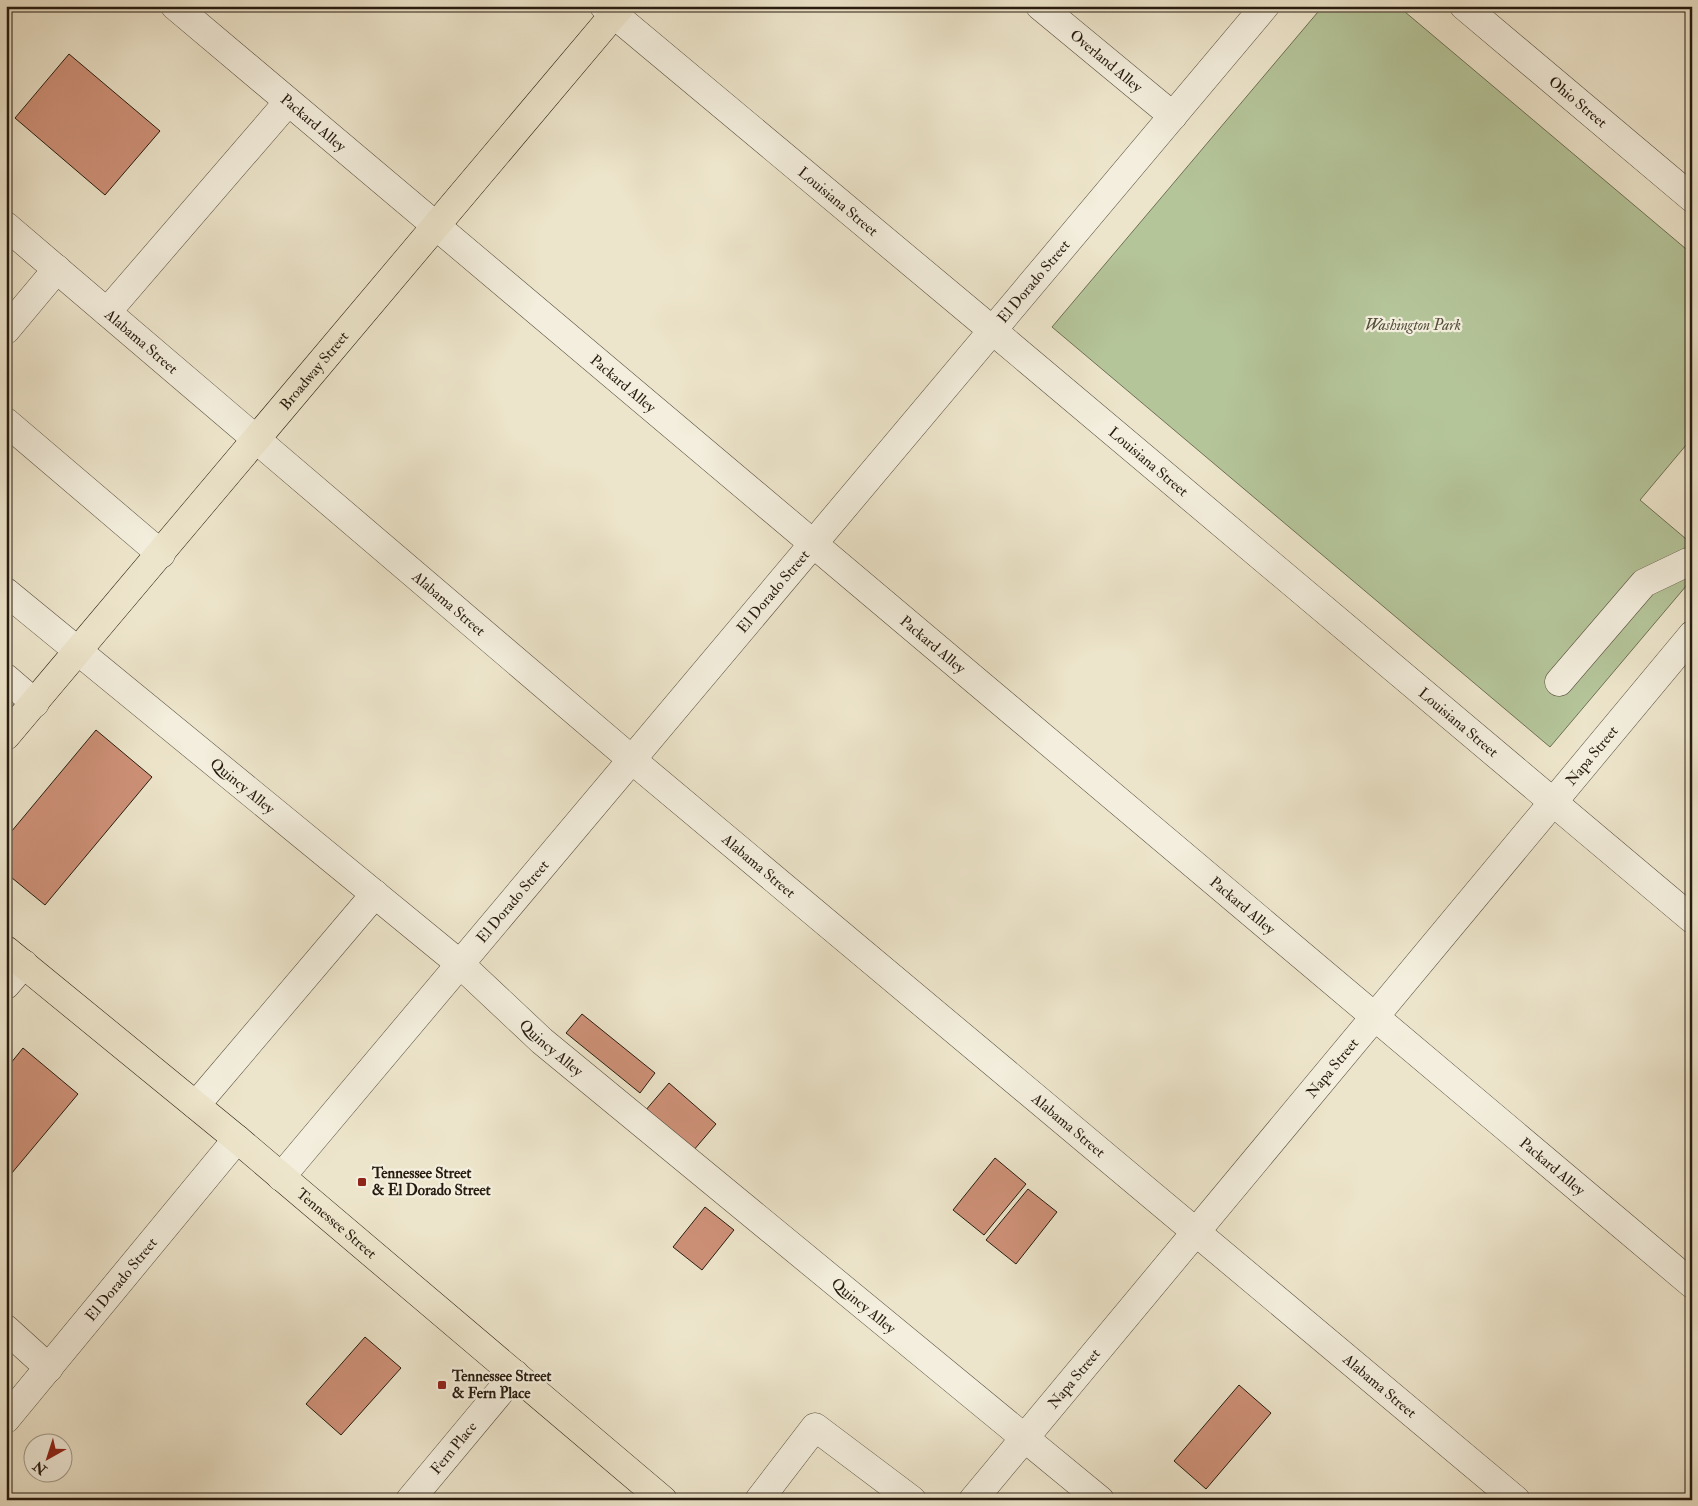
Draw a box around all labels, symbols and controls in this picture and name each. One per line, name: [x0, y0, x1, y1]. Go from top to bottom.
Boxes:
street label: Overland Alley: [1066, 25, 1147, 97]
street label: Ohio Street: [1545, 72, 1611, 132]
street label: Packard Alley: [277, 90, 350, 156]
street label: Louisiana Street: [794, 163, 882, 240]
street label: El Dorado Street: [993, 236, 1074, 327]
street label: Alabama Street: [100, 304, 182, 378]
park label: Washington Park: [1365, 316, 1461, 335]
street label: Broadway Street: [276, 327, 353, 414]
street label: Packard Alley: [586, 351, 660, 417]
street label: Louisiana Street: [1105, 423, 1192, 501]
street label: El Dorado Street: [733, 546, 814, 637]
street label: Alabama Street: [408, 566, 489, 640]
street label: Packard Alley: [896, 611, 970, 678]
street label: Louisiana Street: [1415, 683, 1502, 761]
street label: Napa Street: [1561, 722, 1622, 789]
street label: Quincy Alley: [206, 754, 279, 818]
street label: Alabama Street: [717, 829, 800, 902]
street label: El Dorado Street: [472, 856, 553, 947]
street label: Packard Alley: [1206, 872, 1280, 939]
street label: Quincy Alley: [515, 1015, 587, 1081]
street label: Napa Street: [1302, 1034, 1363, 1102]
street label: Alabama Street: [1027, 1088, 1109, 1162]
street label: Packard Alley: [1516, 1133, 1589, 1200]
place label: Tennessee Street & El Dorado Street: [371, 1164, 491, 1200]
marker: Tennessee Street & El Dorado Street: [356, 1176, 368, 1188]
street label: Tennessee Street: [292, 1184, 381, 1263]
street label: El Dorado Street: [81, 1233, 161, 1325]
street label: Quincy Alley: [828, 1274, 900, 1338]
street label: Napa Street: [1044, 1344, 1105, 1412]
street label: Alabama Street: [1338, 1349, 1421, 1422]
place label: Tennessee Street & Fern Place: [451, 1367, 552, 1403]
marker: Tennessee Street & Fern Place: [436, 1379, 448, 1391]
street label: Fern Place: [426, 1417, 481, 1478]
north arrow: [22, 1434, 72, 1484]
text: N: [30, 1457, 51, 1479]

